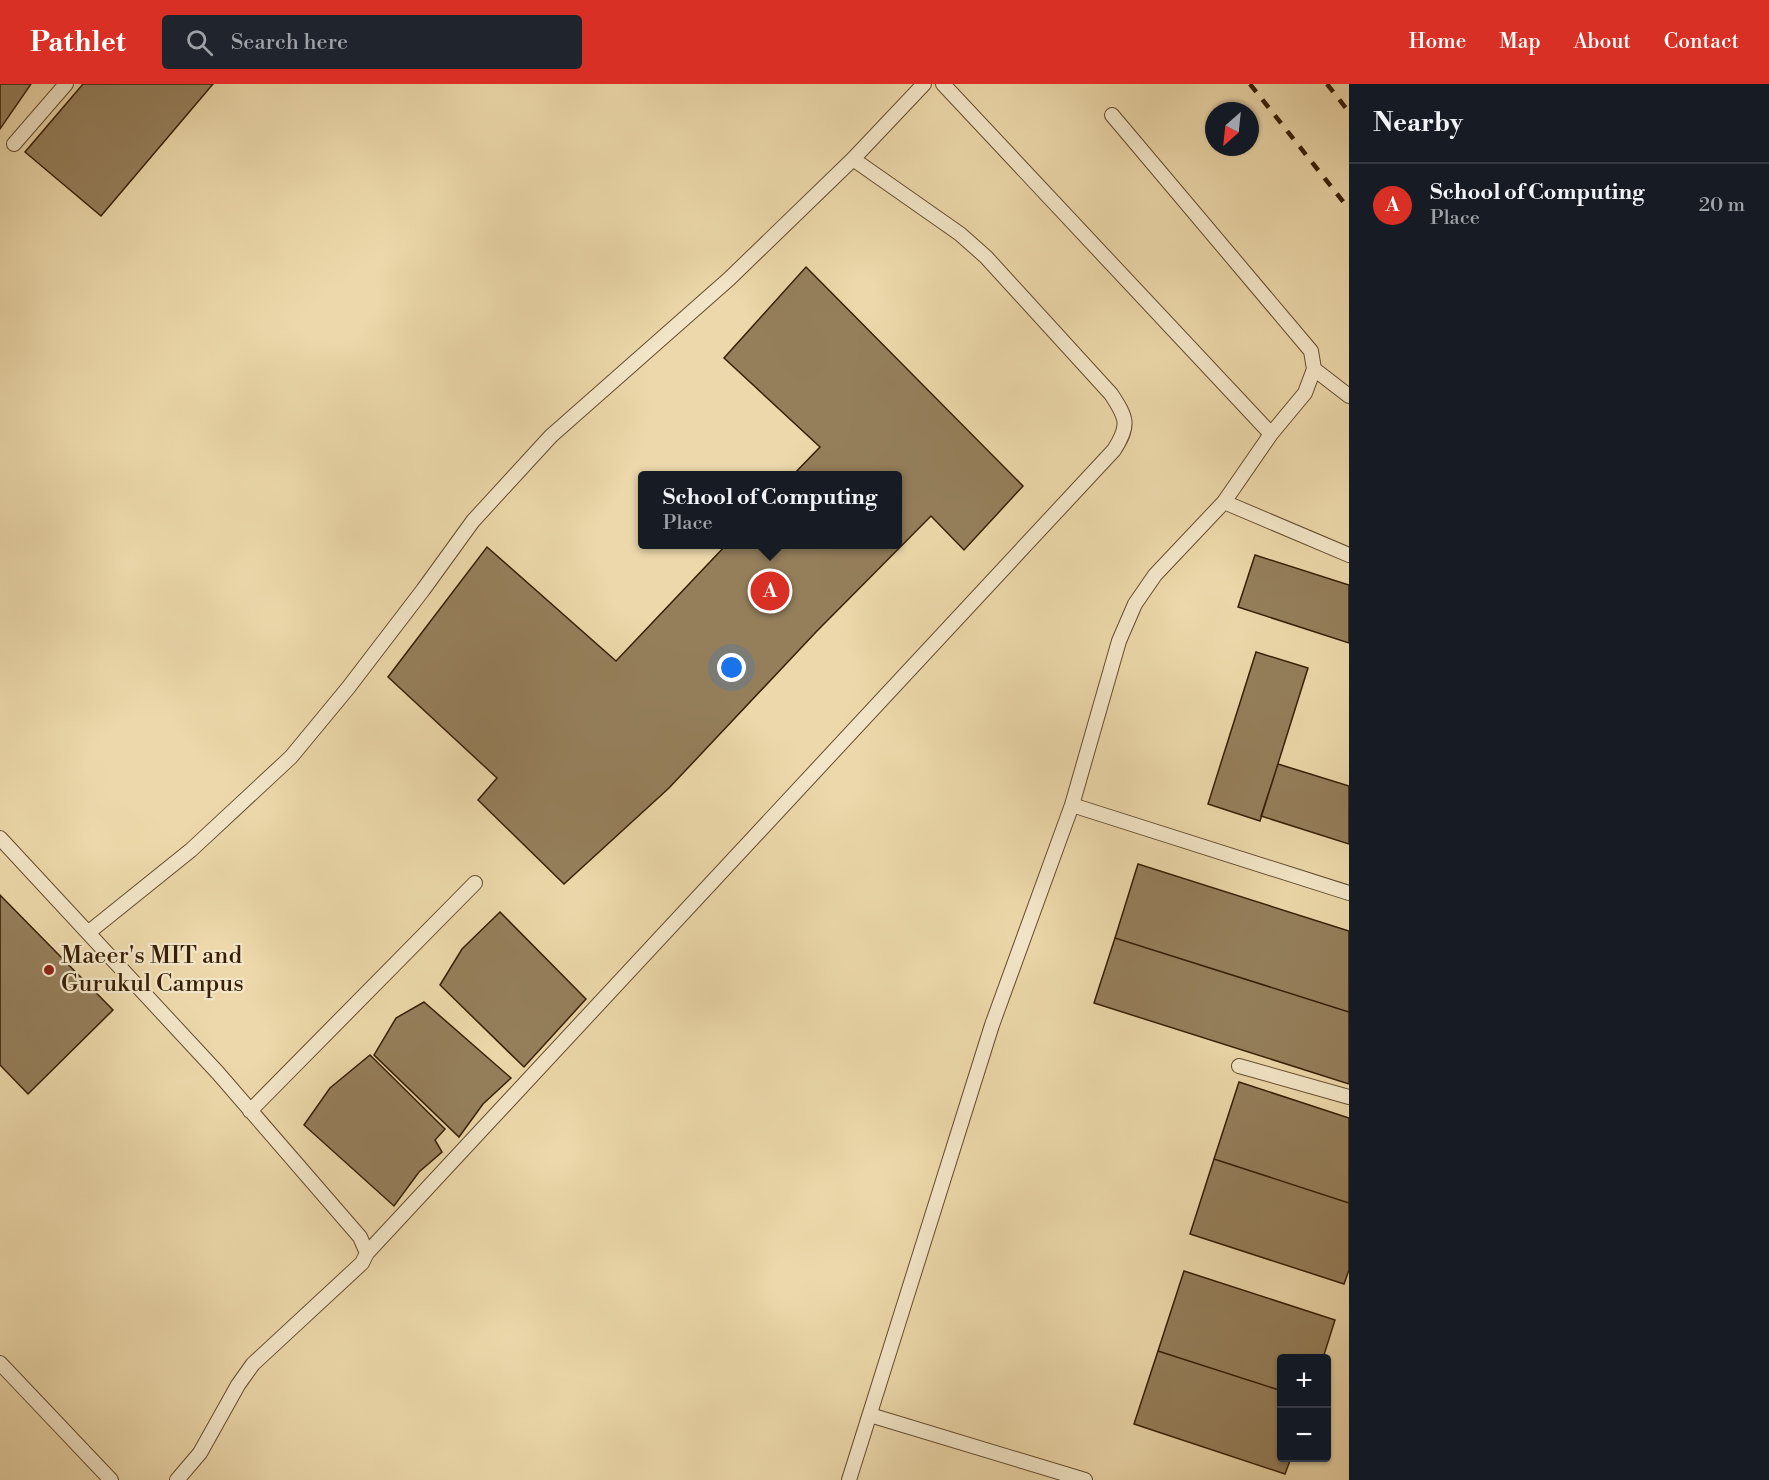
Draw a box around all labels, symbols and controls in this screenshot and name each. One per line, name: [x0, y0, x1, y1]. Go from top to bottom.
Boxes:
search box: [162, 15, 582, 69]
text: Pathlet: [30, 25, 126, 60]
icon: search: [183, 26, 216, 59]
text: Search here: [231, 29, 348, 56]
text: Home: [1409, 29, 1466, 55]
text: Map: [1499, 29, 1541, 55]
text: About: [1574, 29, 1631, 55]
text: Contact: [1664, 29, 1739, 55]
north arrow: [1205, 102, 1259, 156]
text: Nearby: [1373, 107, 1463, 139]
text: School of Computing: [1430, 179, 1644, 206]
text: A: [1385, 193, 1400, 218]
text: 20 m: [1699, 193, 1745, 218]
text: Place: [1430, 206, 1480, 231]
popup: [638, 471, 902, 549]
text: School of Computing: [663, 484, 877, 511]
text: Place: [663, 511, 713, 536]
pin: A: [750, 568, 790, 614]
your location: [717, 653, 746, 682]
place label: Maeer's MIT and Gurukul Campus: [61, 941, 244, 999]
marker: Maeer's MIT and Gurukul Campus: [42, 963, 56, 977]
map controls: [1277, 1354, 1331, 1462]
button: +: [1277, 1354, 1331, 1408]
button: −: [1277, 1408, 1331, 1462]

